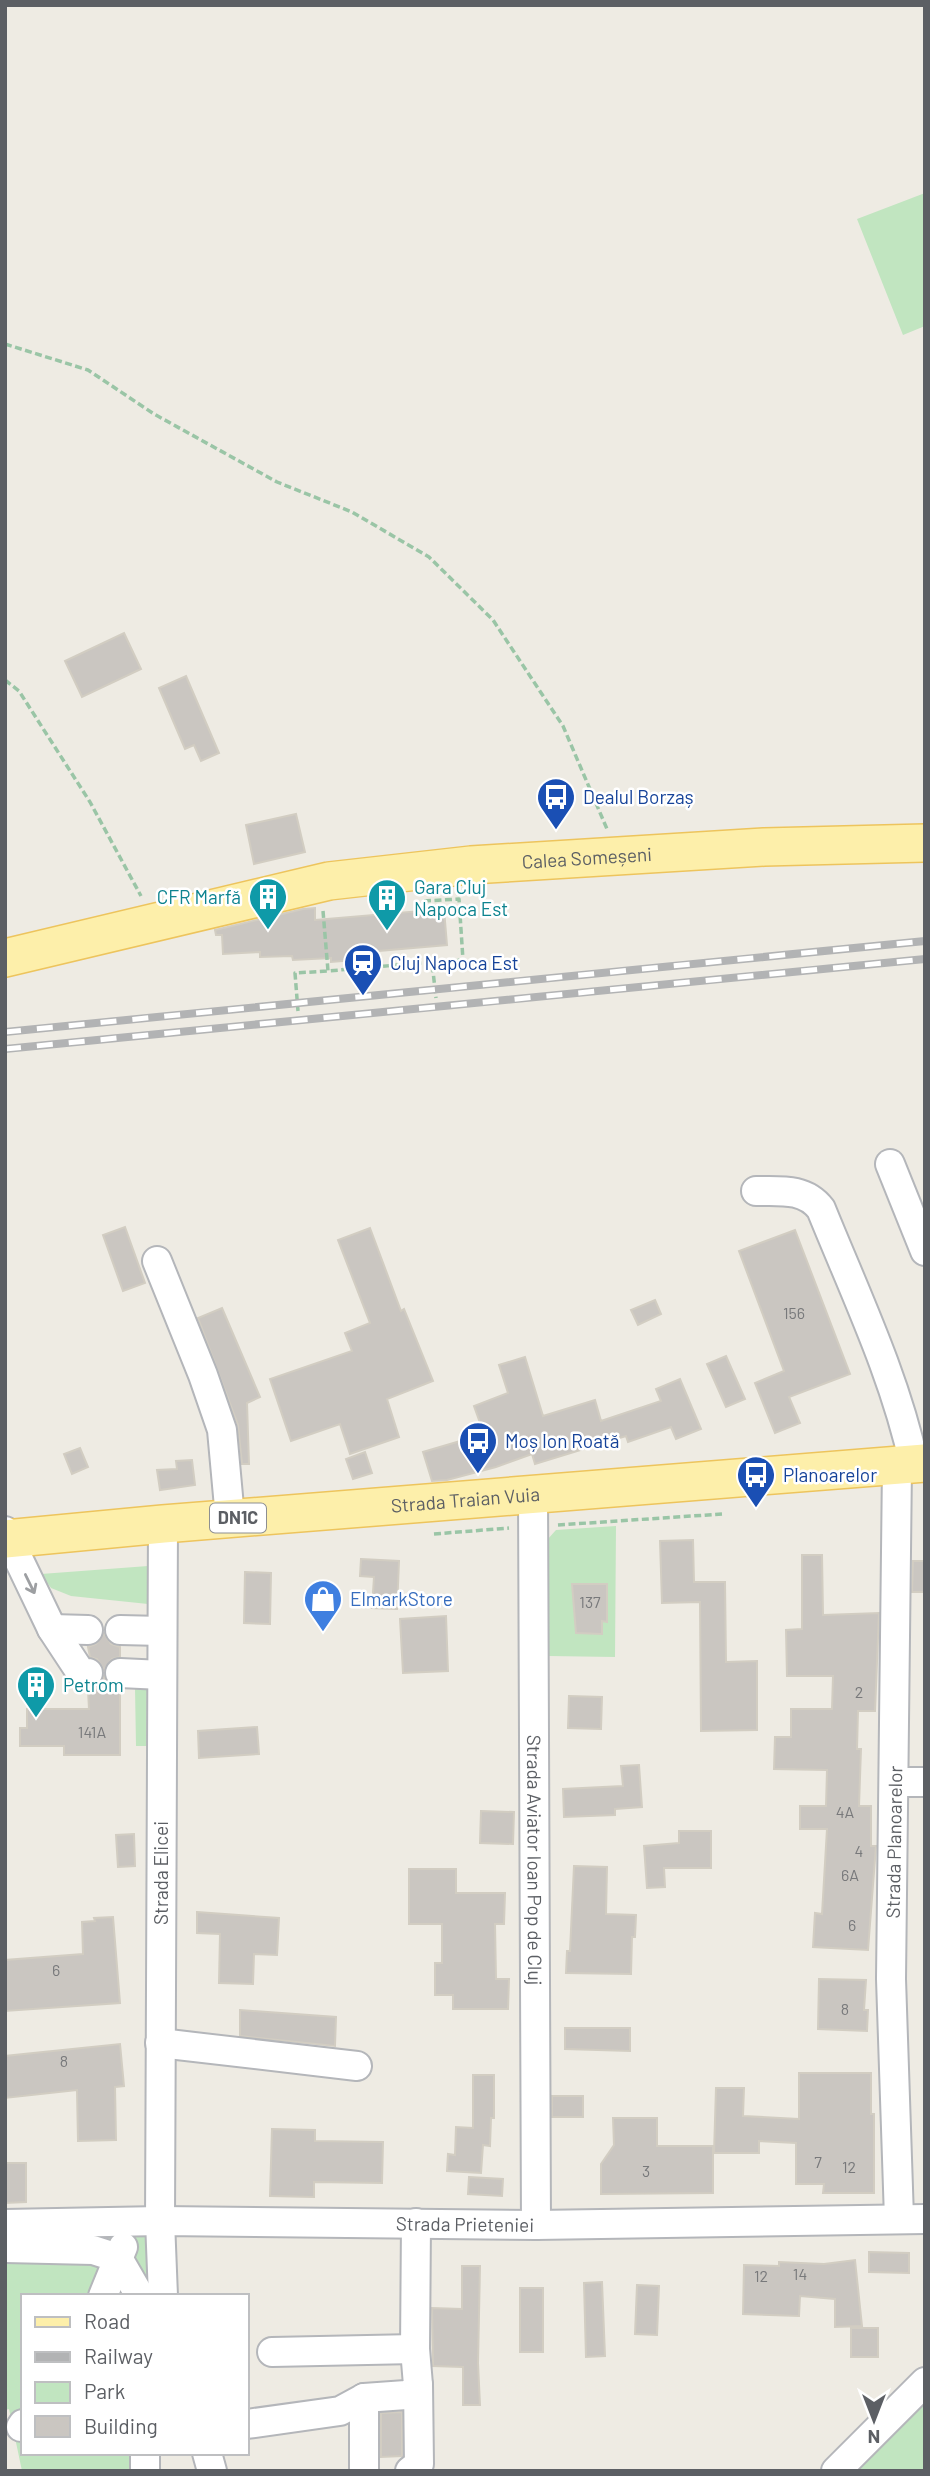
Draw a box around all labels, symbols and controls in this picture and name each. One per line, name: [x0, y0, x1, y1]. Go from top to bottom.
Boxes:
bus stop icon: Dealul Borzaș: [535, 776, 577, 831]
place label: Dealul Borzaș: [583, 785, 694, 808]
street label: Calea Someșeni: [521, 842, 653, 873]
place label: Gara Cluj Napoca Est: [414, 875, 508, 920]
building icon: CFR Marfă: [247, 876, 289, 931]
building icon: Gara Cluj Napoca Est: [366, 877, 408, 932]
place label: CFR Marfă: [157, 885, 241, 908]
station icon: Cluj Napoca Est: [342, 942, 384, 997]
place label: Cluj Napoca Est: [390, 951, 519, 974]
house number: 156: [783, 1303, 805, 1322]
bus stop icon: Moș Ion Roată: [457, 1420, 499, 1475]
place label: Moș Ion Roată: [505, 1429, 619, 1452]
bus stop icon: Planoarelor: [735, 1454, 777, 1509]
place label: Planoarelor: [783, 1463, 877, 1486]
street label: Strada Traian Vuia: [390, 1482, 541, 1517]
road number: DN1C: [210, 1504, 266, 1532]
one-way arrow: [23, 1573, 37, 1594]
shop icon: ElmarkStore: [302, 1578, 344, 1633]
place label: ElmarkStore: [350, 1587, 453, 1610]
house number: 137: [579, 1592, 601, 1611]
building icon: Petrom: [15, 1664, 57, 1719]
place label: Petrom: [63, 1673, 124, 1696]
house number: 2: [855, 1682, 863, 1701]
house number: 141A: [78, 1722, 106, 1741]
street label: Strada Aviator Ioan Pop de Cluj: [523, 1735, 547, 1985]
street label: Strada Planoarelor: [881, 1765, 906, 1918]
house number: 4A: [836, 1802, 855, 1821]
street label: Strada Elicei: [149, 1821, 172, 1925]
house number: 4: [855, 1841, 863, 1860]
house number: 6A: [841, 1865, 859, 1884]
house number: 6: [848, 1915, 856, 1934]
house number: 6: [52, 1960, 60, 1979]
house number: 8: [841, 1999, 849, 2018]
house number: 8: [60, 2051, 68, 2070]
house number: 7: [814, 2152, 822, 2171]
house number: 12: [842, 2157, 856, 2176]
house number: 3: [642, 2161, 650, 2180]
street label: Strada Prieteniei: [396, 2212, 534, 2236]
house number: 14: [793, 2264, 807, 2283]
house number: 12: [754, 2266, 768, 2285]
legend: [21, 2294, 248, 2455]
text: Road: [84, 2308, 130, 2333]
text: Railway: [84, 2343, 153, 2368]
text: Park: [84, 2378, 125, 2403]
north arrow: [839, 2385, 909, 2455]
text: Building: [84, 2413, 158, 2438]
text: N: [868, 2426, 880, 2449]

